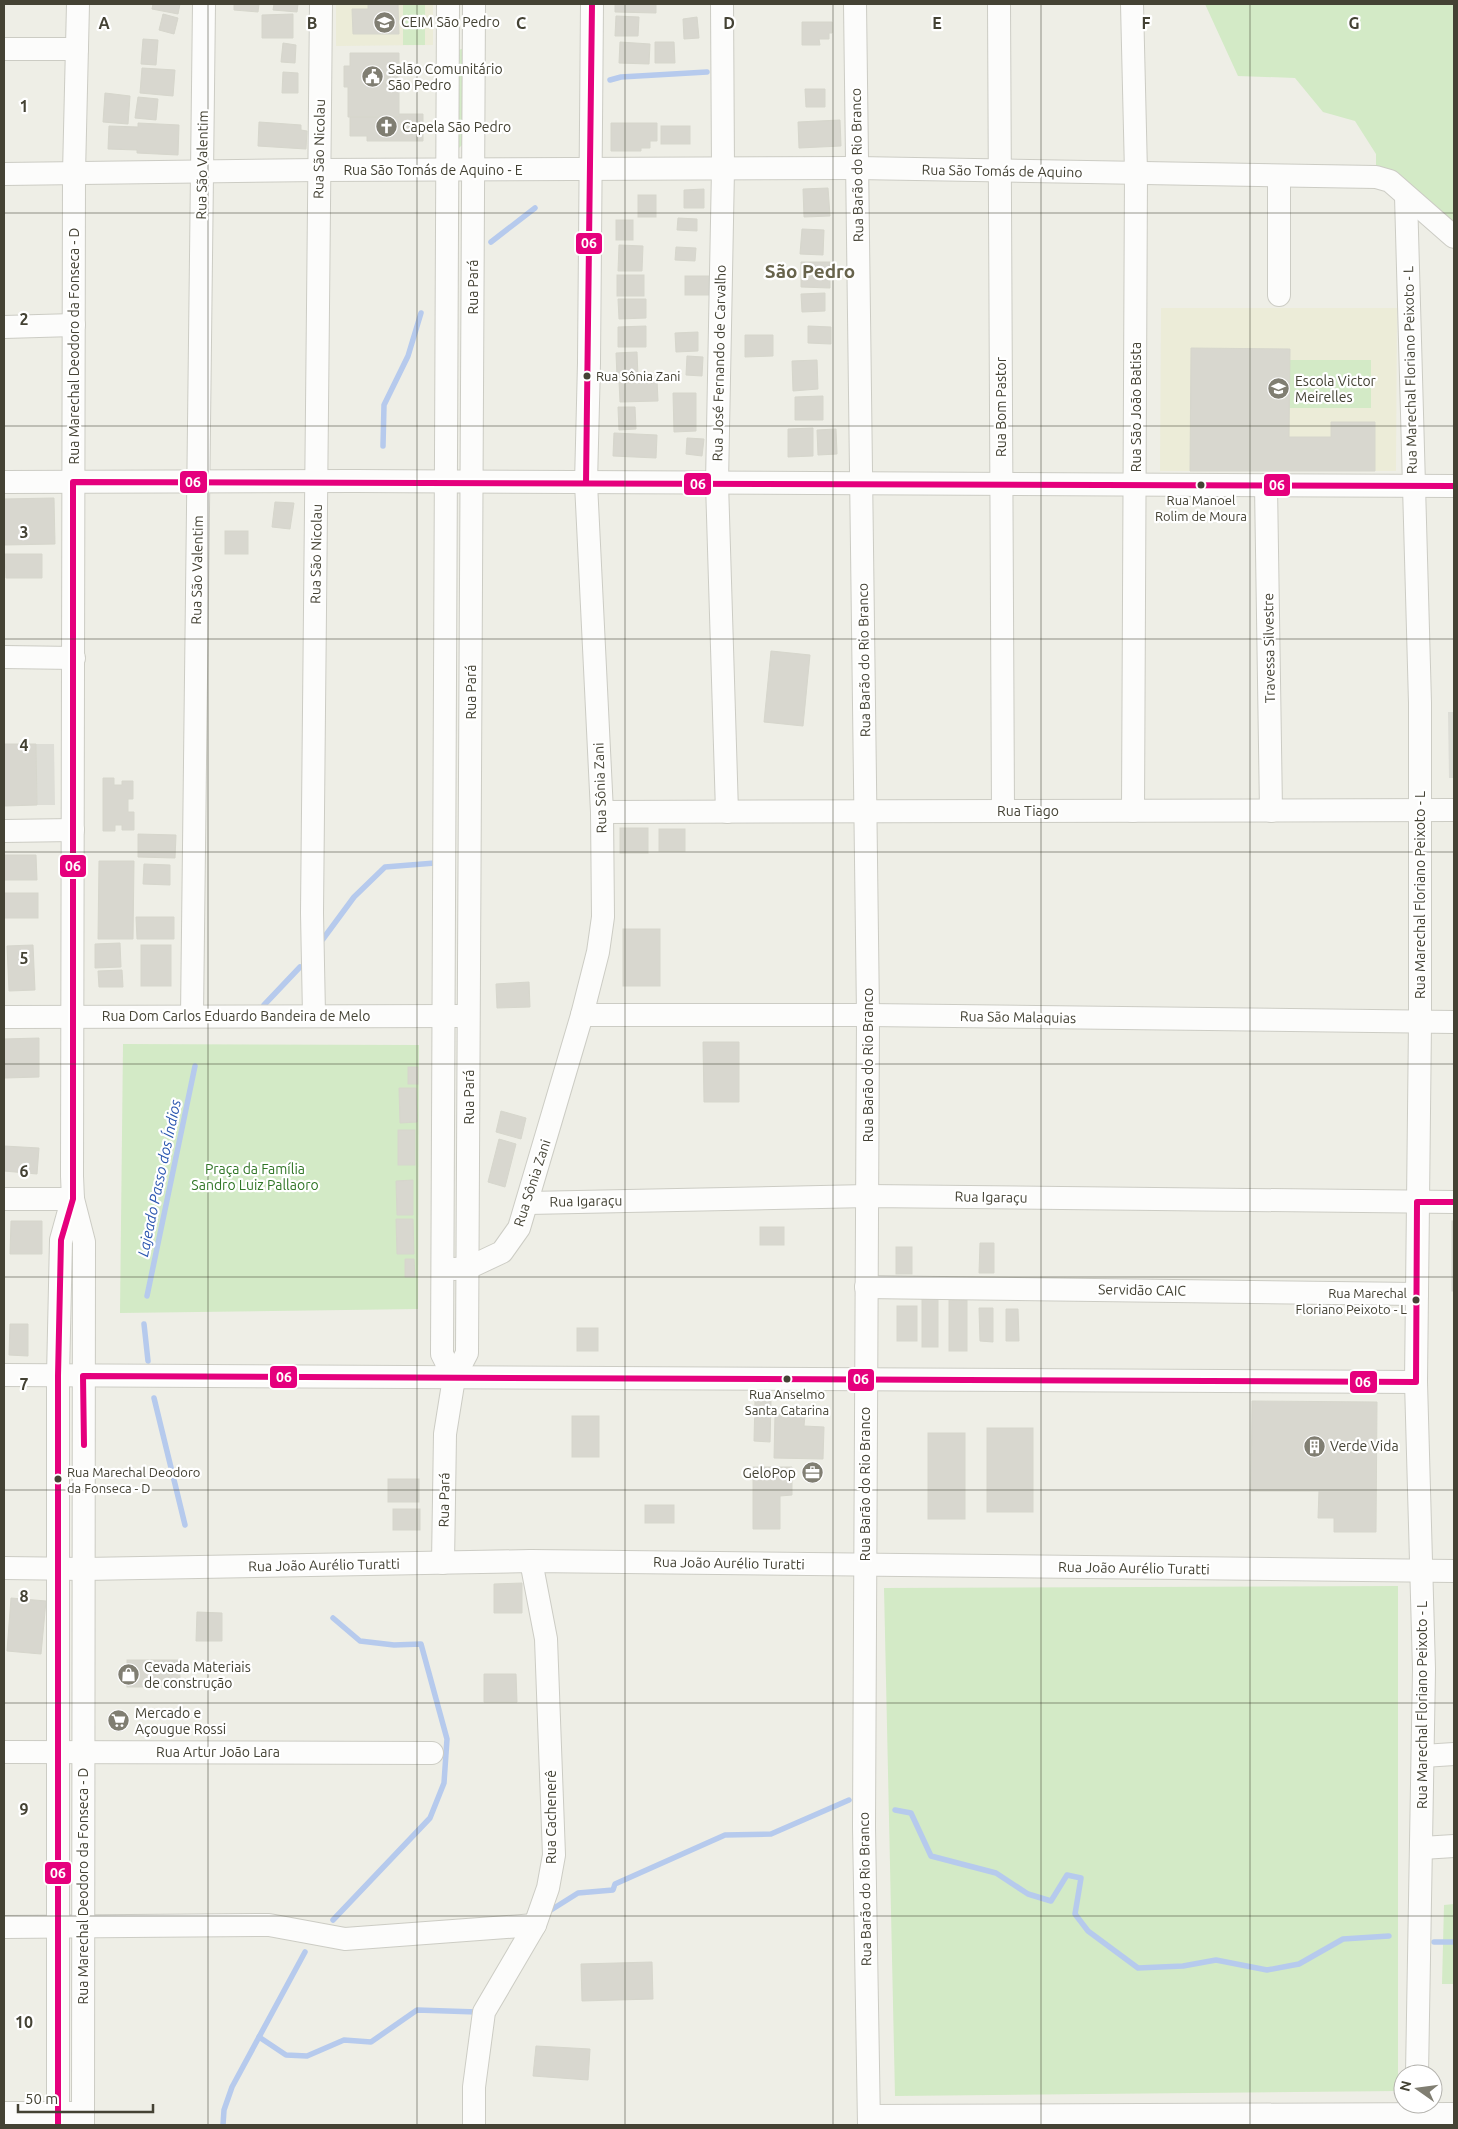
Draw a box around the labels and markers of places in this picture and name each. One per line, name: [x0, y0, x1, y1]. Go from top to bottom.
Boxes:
school or university icon: CEIM São Pedro: [373, 10, 397, 34]
place label: CEIM São Pedro: [401, 14, 500, 30]
place label: Salão Comunitário São Pedro: [388, 61, 503, 93]
public building icon: Salão Comunitário São Pedro: [360, 65, 384, 89]
church icon: Capela São Pedro: [374, 115, 398, 139]
place label: Capela São Pedro: [402, 119, 511, 135]
place label: Rua Sônia Zani: [596, 369, 680, 383]
marker: Rua Sônia Zani: [582, 371, 592, 381]
place label: Escola Victor Meirelles: [1295, 373, 1377, 405]
school or university icon: Escola Victor Meirelles: [1267, 377, 1291, 401]
marker: Rua Manoel Rolim de Moura: [1196, 480, 1206, 490]
place label: Rua Manoel Rolim de Moura: [1155, 493, 1247, 523]
place label: Rua Marechal Floriano Peixoto - L: [1295, 1286, 1408, 1316]
marker: Rua Marechal Floriano Peixoto - L: [1411, 1295, 1421, 1305]
marker: Rua Anselmo Santa Catarina: [782, 1374, 792, 1384]
place label: Rua Anselmo Santa Catarina: [745, 1387, 829, 1417]
building icon: Verde Vida: [1302, 1434, 1326, 1458]
place label: Verde Vida: [1330, 1438, 1399, 1454]
office icon: GeloPop: [800, 1461, 824, 1485]
place label: Rua Marechal Deodoro da Fonseca - D: [67, 1465, 200, 1495]
place label: GeloPop: [743, 1465, 796, 1481]
marker: Rua Marechal Deodoro da Fonseca - D: [53, 1474, 63, 1484]
place label: Cevada Materiais de construção: [144, 1659, 251, 1691]
shop icon: Cevada Materiais de construção: [116, 1663, 140, 1687]
place label: Mercado e Açougue Rossi: [135, 1705, 226, 1737]
supermarket icon: Mercado e Açougue Rossi: [107, 1709, 131, 1733]

